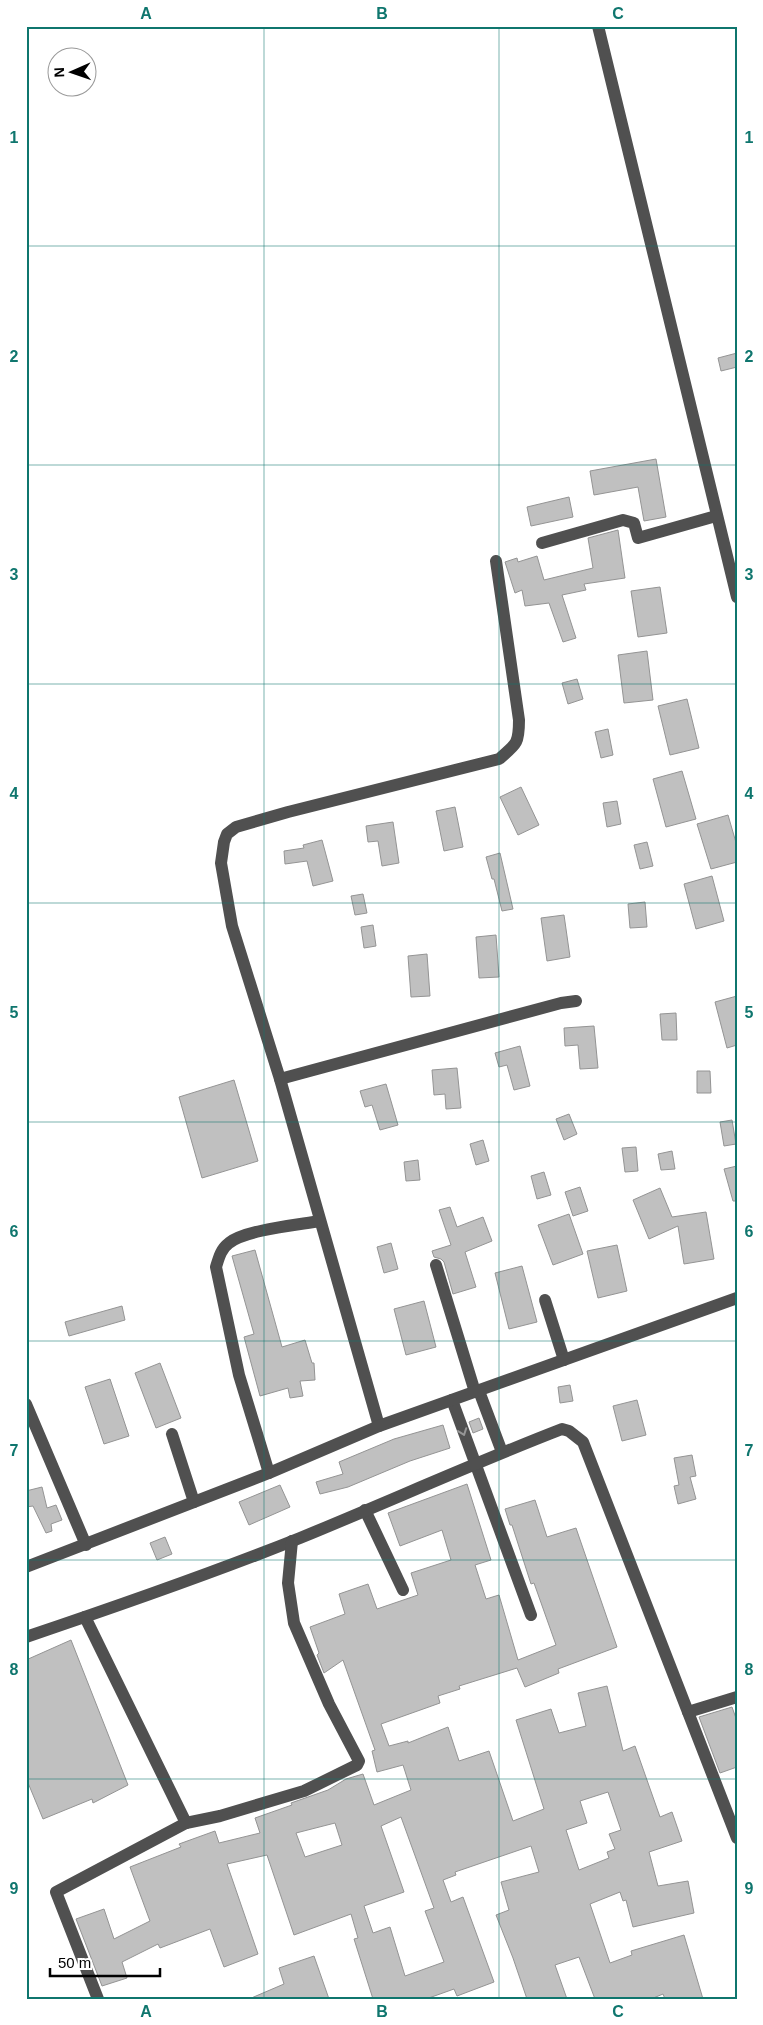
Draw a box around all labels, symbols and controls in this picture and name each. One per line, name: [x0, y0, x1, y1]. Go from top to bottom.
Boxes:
text: A: [140, 5, 152, 22]
text: B: [376, 5, 388, 22]
text: C: [612, 5, 624, 22]
north arrow: [48, 48, 98, 98]
text: N: [51, 67, 67, 78]
text: 1: [10, 129, 19, 146]
text: 1: [745, 129, 754, 146]
text: 2: [10, 348, 19, 365]
text: 2: [745, 348, 754, 365]
text: 3: [10, 566, 19, 583]
text: 3: [745, 566, 754, 583]
text: 4: [10, 785, 19, 802]
text: 4: [745, 785, 754, 802]
text: 5: [10, 1004, 19, 1021]
text: 5: [745, 1004, 754, 1021]
text: 6: [10, 1223, 19, 1240]
text: 6: [745, 1223, 754, 1240]
one-way arrow: [457, 1427, 467, 1435]
text: 7: [10, 1442, 19, 1459]
text: 7: [745, 1442, 754, 1459]
text: 8: [10, 1661, 19, 1678]
text: 8: [745, 1661, 754, 1678]
text: 9: [10, 1880, 19, 1897]
text: 9: [745, 1880, 754, 1897]
scale bar: [50, 1945, 160, 1977]
text: 50 m: [58, 1954, 91, 1971]
text: A: [140, 2003, 152, 2020]
text: B: [376, 2003, 388, 2020]
text: C: [612, 2003, 624, 2020]

